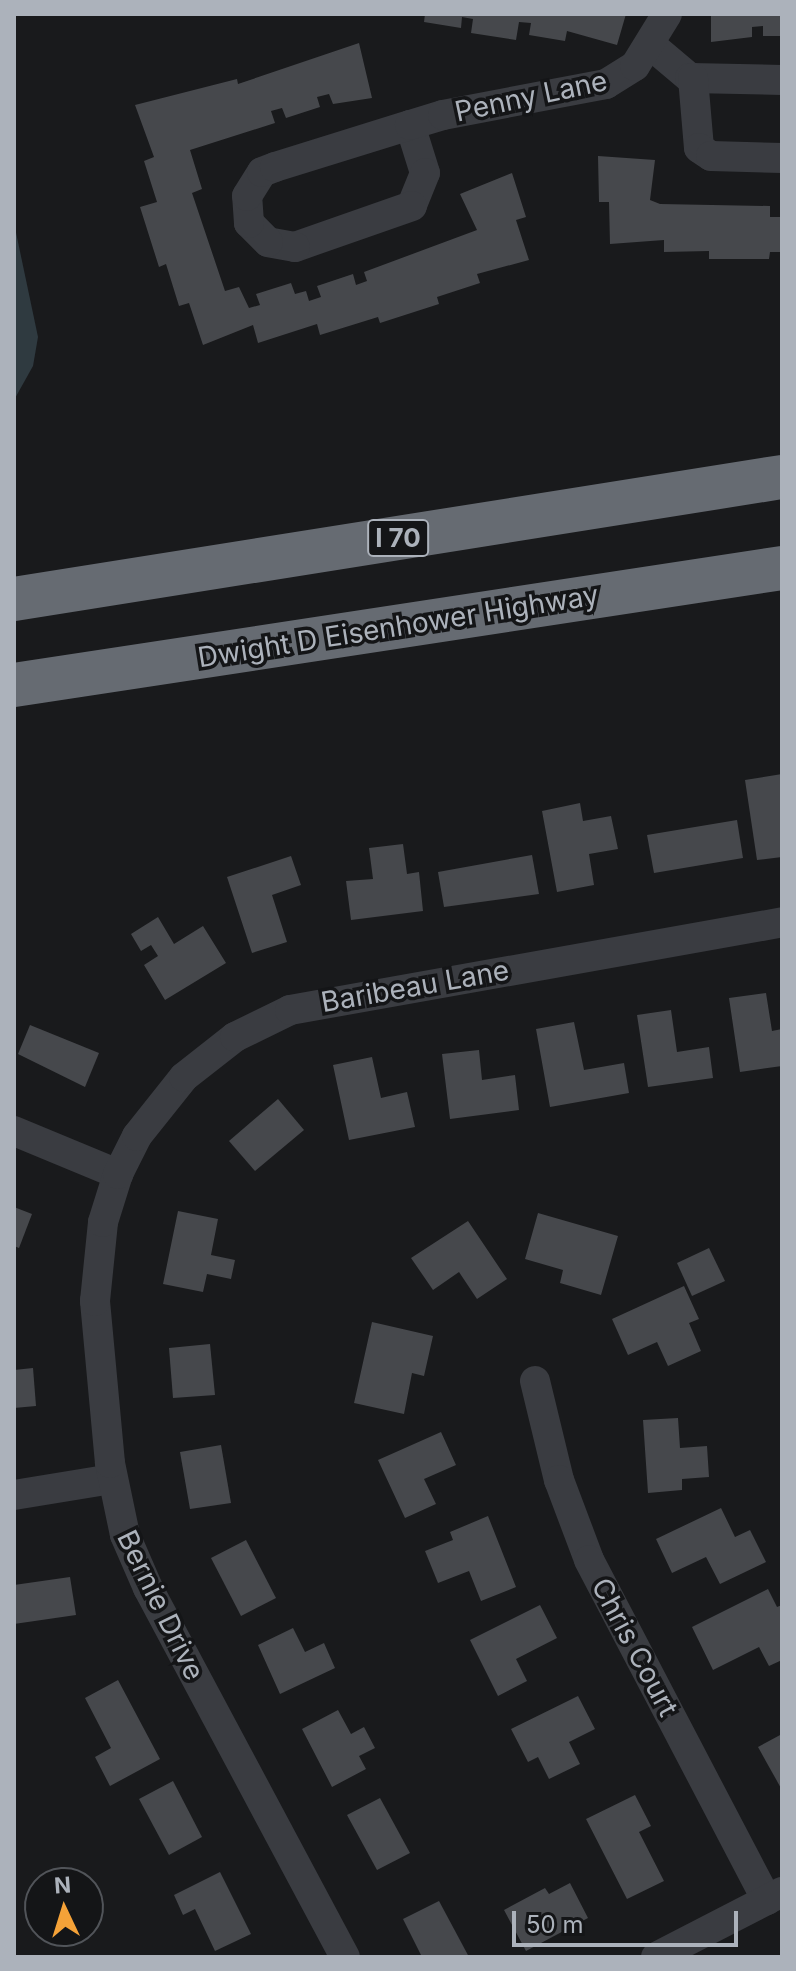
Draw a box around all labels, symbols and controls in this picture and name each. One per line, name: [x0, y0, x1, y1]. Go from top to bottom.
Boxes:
street label: Penny Lane: [452, 63, 610, 129]
road number: I 70: [366, 516, 430, 560]
street label: Dwight D Eisenhower Highway: [195, 578, 601, 674]
street label: Baribeau Lane: [318, 953, 512, 1019]
street label: Bernie Drive: [110, 1525, 212, 1685]
street label: Chris Court: [585, 1572, 685, 1722]
north arrow: [24, 1867, 104, 1947]
text: N: [53, 1872, 72, 1899]
scale bar: [516, 1895, 742, 1945]
text: 50 m: [526, 1910, 584, 1939]

